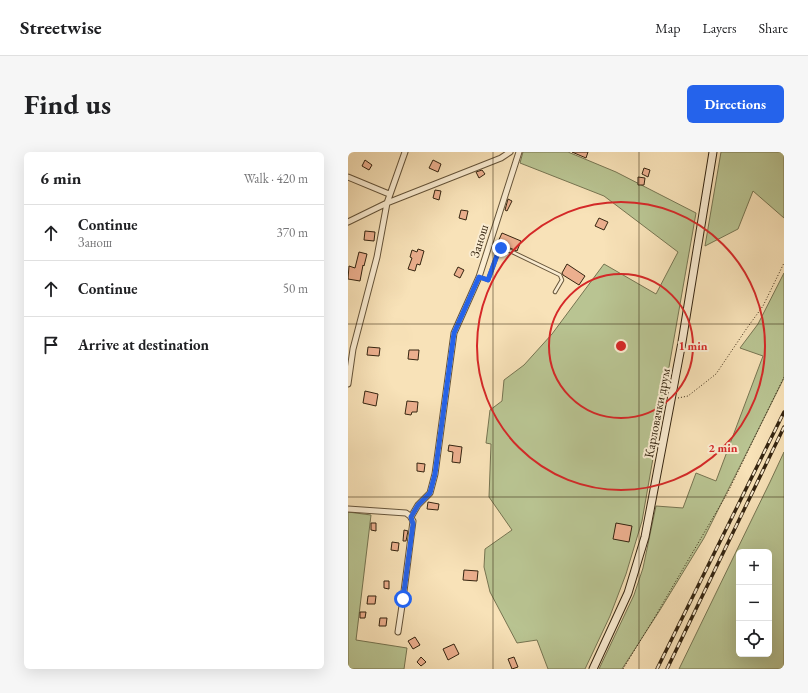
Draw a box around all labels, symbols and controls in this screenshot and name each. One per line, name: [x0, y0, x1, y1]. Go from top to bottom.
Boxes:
text: Streetwise: [20, 15, 102, 40]
text: Map: [655, 19, 680, 37]
text: Layers: [702, 19, 737, 37]
text: Share: [759, 19, 788, 37]
button: Directions: [687, 85, 784, 123]
text: Find us: [24, 86, 111, 122]
text: 6 min: [40, 167, 81, 189]
text: Walk · 420 m: [244, 170, 308, 187]
text: Continue: [78, 215, 138, 234]
icon: ahead: [40, 222, 62, 244]
street label: Занош: [466, 222, 492, 260]
text: 370 m: [277, 224, 308, 241]
text: Занош: [78, 234, 112, 251]
route end: [492, 239, 510, 257]
icon: ahead: [40, 278, 62, 300]
text: Continue: [78, 279, 138, 298]
text: 50 m: [283, 280, 308, 297]
icon: arrive: [40, 334, 62, 356]
text: Arrive at destination: [78, 335, 209, 354]
text: 1 min: [678, 338, 708, 354]
centre of rings: [614, 339, 628, 353]
street label: Карловачки друм: [640, 367, 674, 459]
text: 2 min: [708, 440, 738, 456]
map controls: [736, 549, 772, 657]
button: +: [736, 549, 772, 585]
button: −: [736, 585, 772, 621]
route start: [394, 590, 412, 608]
button: locate: [736, 621, 772, 657]

